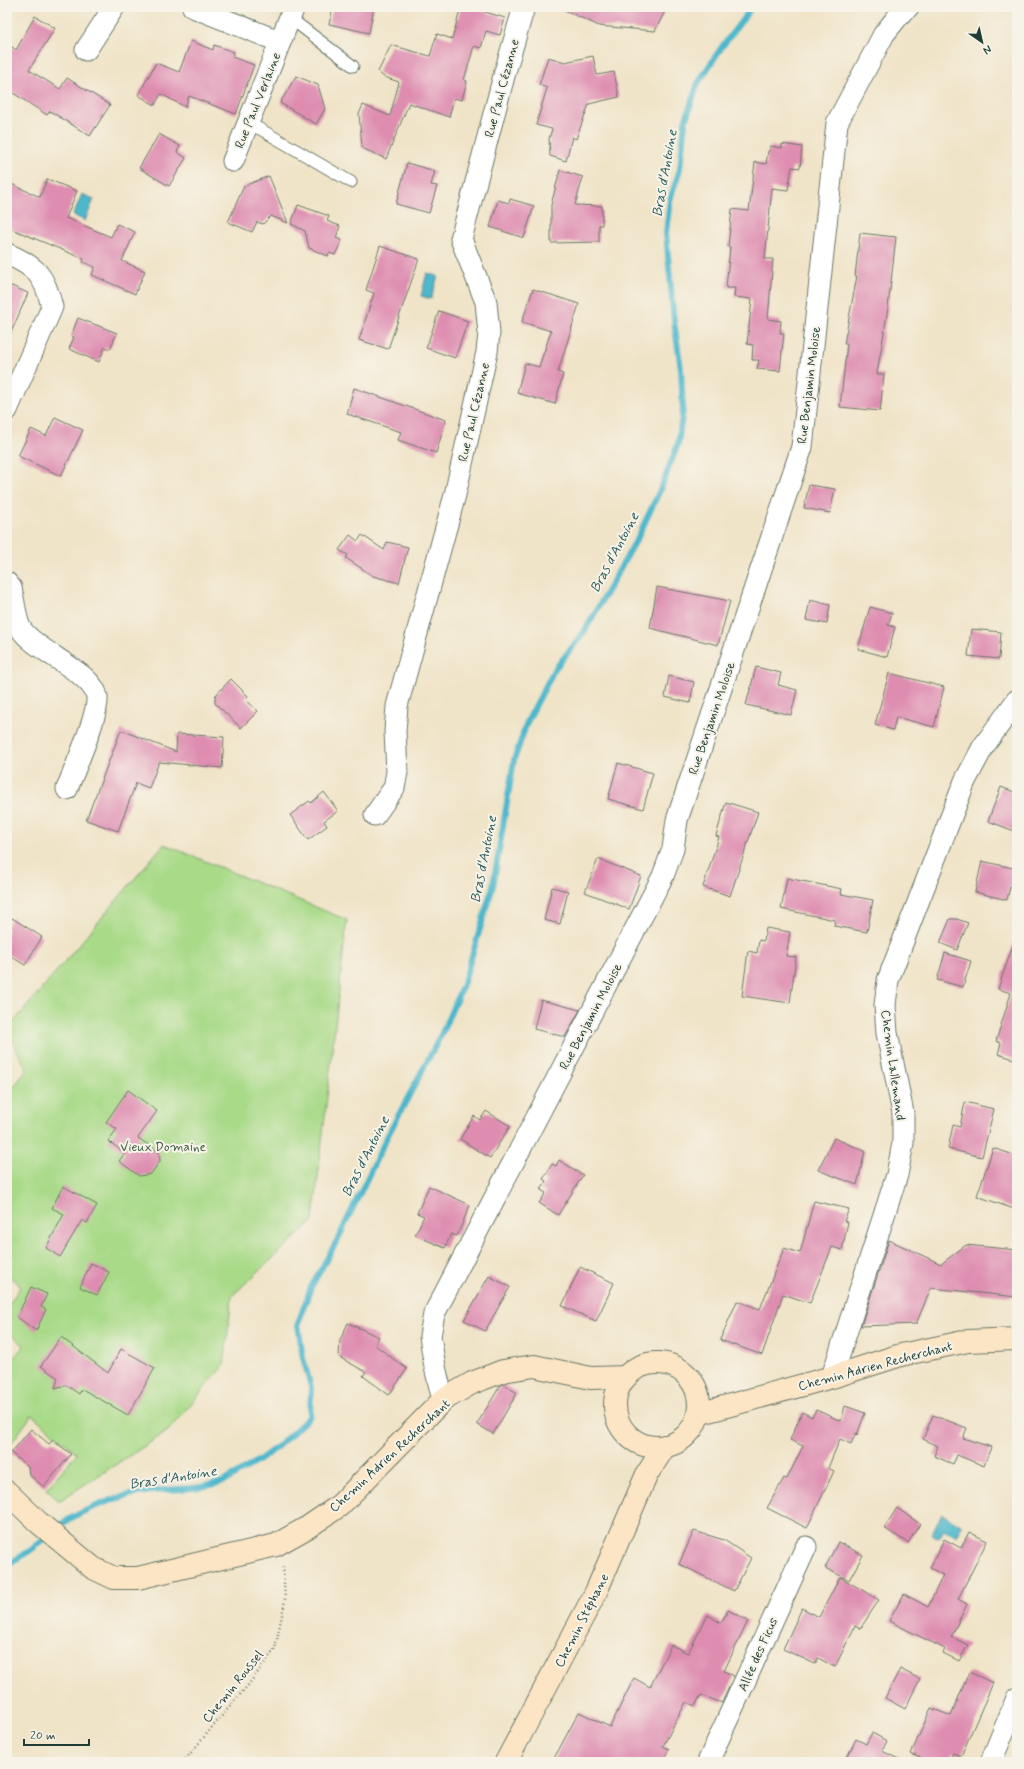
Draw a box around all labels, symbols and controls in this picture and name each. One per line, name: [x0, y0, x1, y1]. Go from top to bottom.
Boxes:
north arrow: [962, 22, 1002, 62]
street label: Rue Paul Cézanne: [481, 37, 524, 139]
text: N: [980, 42, 994, 57]
street label: Rue Paul Verlaine: [231, 50, 285, 151]
water label: Bras d'Antoine: [648, 127, 682, 218]
street label: Rue Benjamin Moloise: [794, 325, 825, 445]
street label: Rue Paul Cézanne: [455, 361, 494, 464]
water label: Bras d'Antoine: [586, 508, 644, 596]
street label: Rue Benjamin Moloise: [685, 660, 740, 777]
water label: Bras d'Antoine: [467, 813, 501, 904]
street label: Rue Benjamin Moloise: [556, 960, 627, 1073]
street label: Chemin Lallemand: [876, 1009, 909, 1122]
water label: Bras d'Antoine: [338, 1112, 394, 1200]
park label: Vieux Domaine: [120, 1139, 206, 1156]
street label: Chemin Adrien Recherchant: [796, 1338, 954, 1395]
street label: Chemin Adrien Recherchant: [326, 1396, 454, 1517]
water label: Bras d'Antoine: [128, 1462, 219, 1494]
street label: Chemin Stéphane: [551, 1571, 613, 1671]
street label: Allée des Ficus: [735, 1615, 782, 1694]
street label: Chemin Roussel: [199, 1647, 268, 1727]
scale bar: [24, 1721, 89, 1747]
text: 20 m: [30, 1728, 56, 1744]

